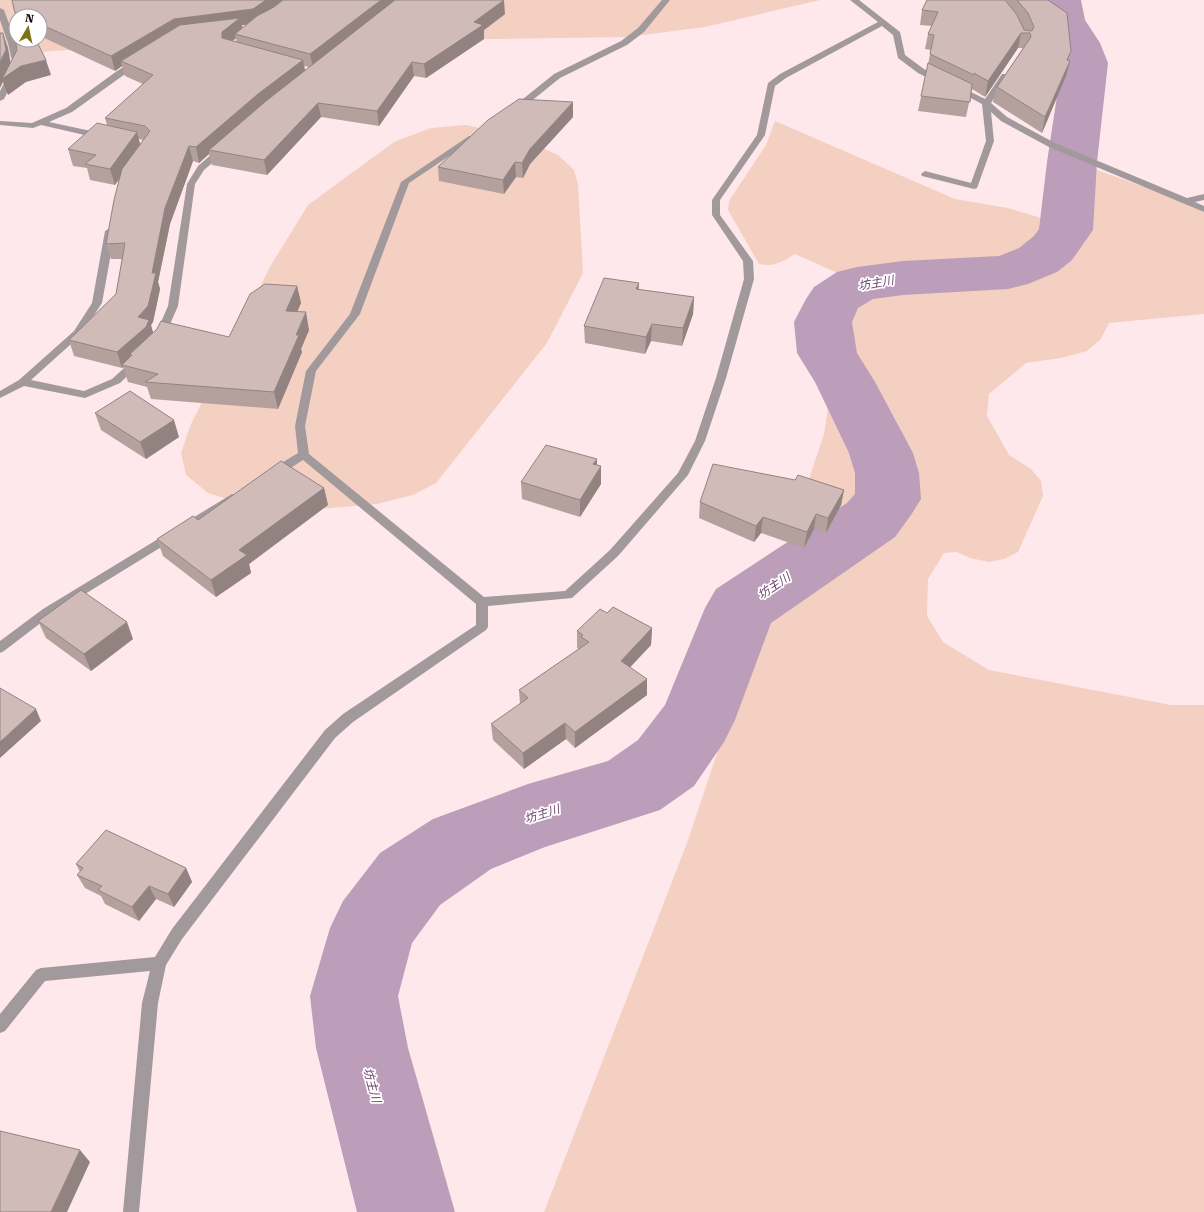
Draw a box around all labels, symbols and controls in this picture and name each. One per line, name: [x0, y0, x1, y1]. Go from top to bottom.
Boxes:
north arrow: [8, 8, 48, 48]
text: N: [24, 12, 35, 26]
water label: 坊主川: [857, 273, 897, 293]
water label: 坊主川: [755, 569, 794, 602]
water label: 坊主川: [523, 801, 563, 826]
water label: 坊主川: [361, 1066, 384, 1106]

